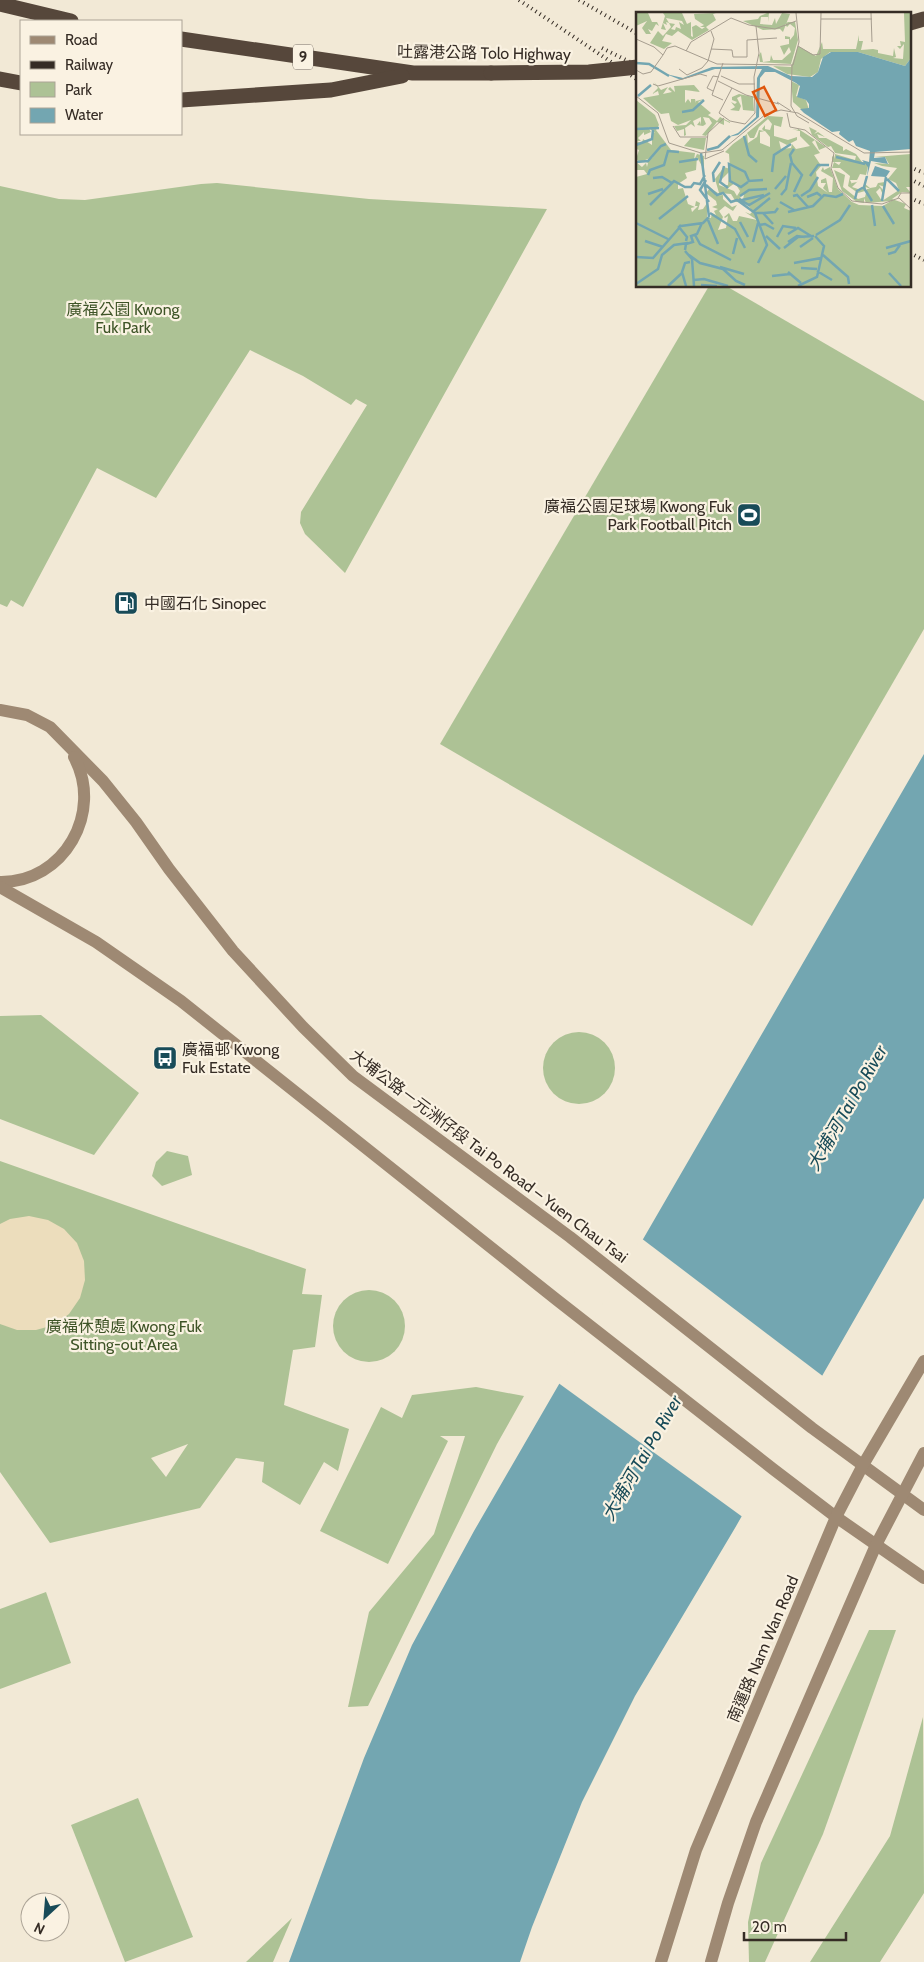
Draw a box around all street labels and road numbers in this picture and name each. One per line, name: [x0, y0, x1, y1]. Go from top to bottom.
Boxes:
street label: 吐露港公路 Tolo Highway: [397, 42, 571, 64]
road number: 9: [293, 44, 313, 70]
street label: 大埔公路－元洲仔段 Tai Po Road – Yuen Chau Tsai: [347, 1045, 631, 1267]
street label: 南運路 Nam Wan Road: [723, 1573, 803, 1725]

